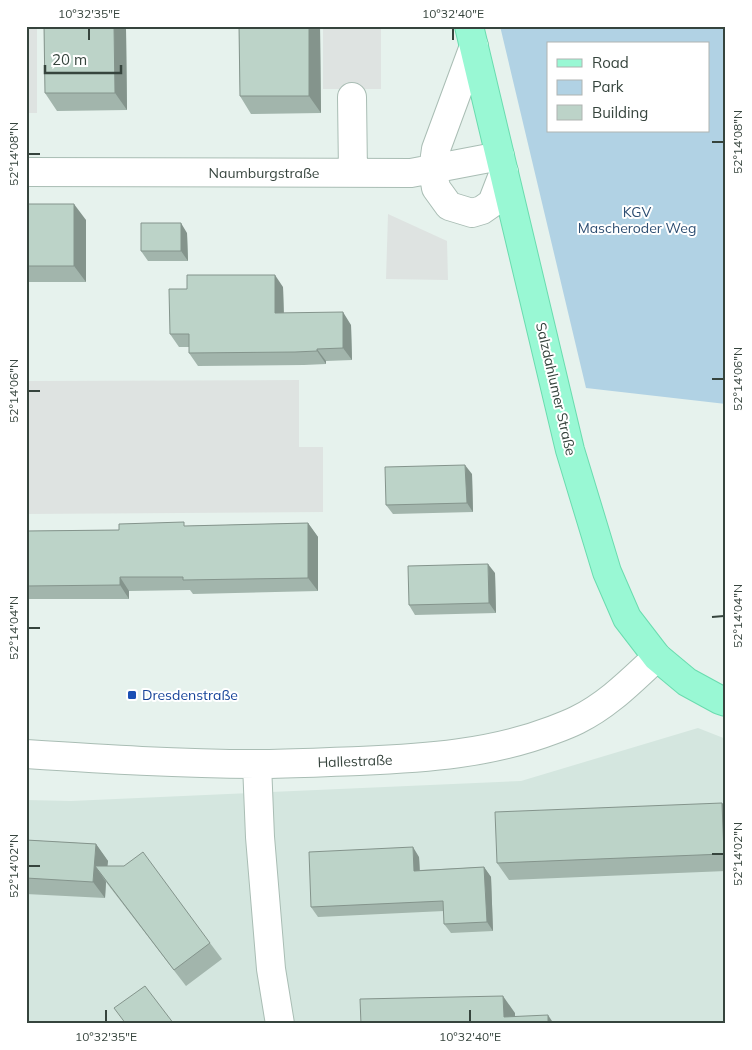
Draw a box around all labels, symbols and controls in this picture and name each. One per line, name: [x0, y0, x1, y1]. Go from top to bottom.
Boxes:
text: 10°32'35"E: [58, 6, 120, 21]
text: 10°32'40"E: [422, 6, 484, 21]
scale bar: [45, 42, 121, 74]
legend: [547, 42, 710, 132]
text: 20 m: [52, 50, 87, 69]
text: Road: [592, 53, 629, 72]
text: Park: [592, 77, 624, 96]
text: Building: [592, 103, 648, 122]
text: 52°14'08"N: [730, 110, 745, 174]
text: 52°14'08"N: [6, 122, 21, 186]
street label: Naumburgstraße: [209, 164, 319, 182]
park label: KGV Mascheroder Weg: [578, 203, 696, 237]
street label: Salzdahlumer Straße: [532, 321, 580, 457]
text: 52°14'06"N: [730, 347, 745, 411]
text: 52°14'06"N: [6, 359, 21, 423]
text: 52°14'04"N: [730, 584, 745, 648]
text: 52°14'04"N: [6, 596, 21, 660]
place label: Dresdenstraße: [142, 686, 238, 704]
marker: Dresdenstraße: [126, 689, 138, 701]
street label: Hallestraße: [317, 751, 393, 771]
text: 52°14'02"N: [730, 822, 745, 886]
text: 52°14'02"N: [6, 834, 21, 898]
text: 10°32'35"E: [75, 1029, 137, 1044]
text: 10°32'40"E: [439, 1029, 501, 1044]

